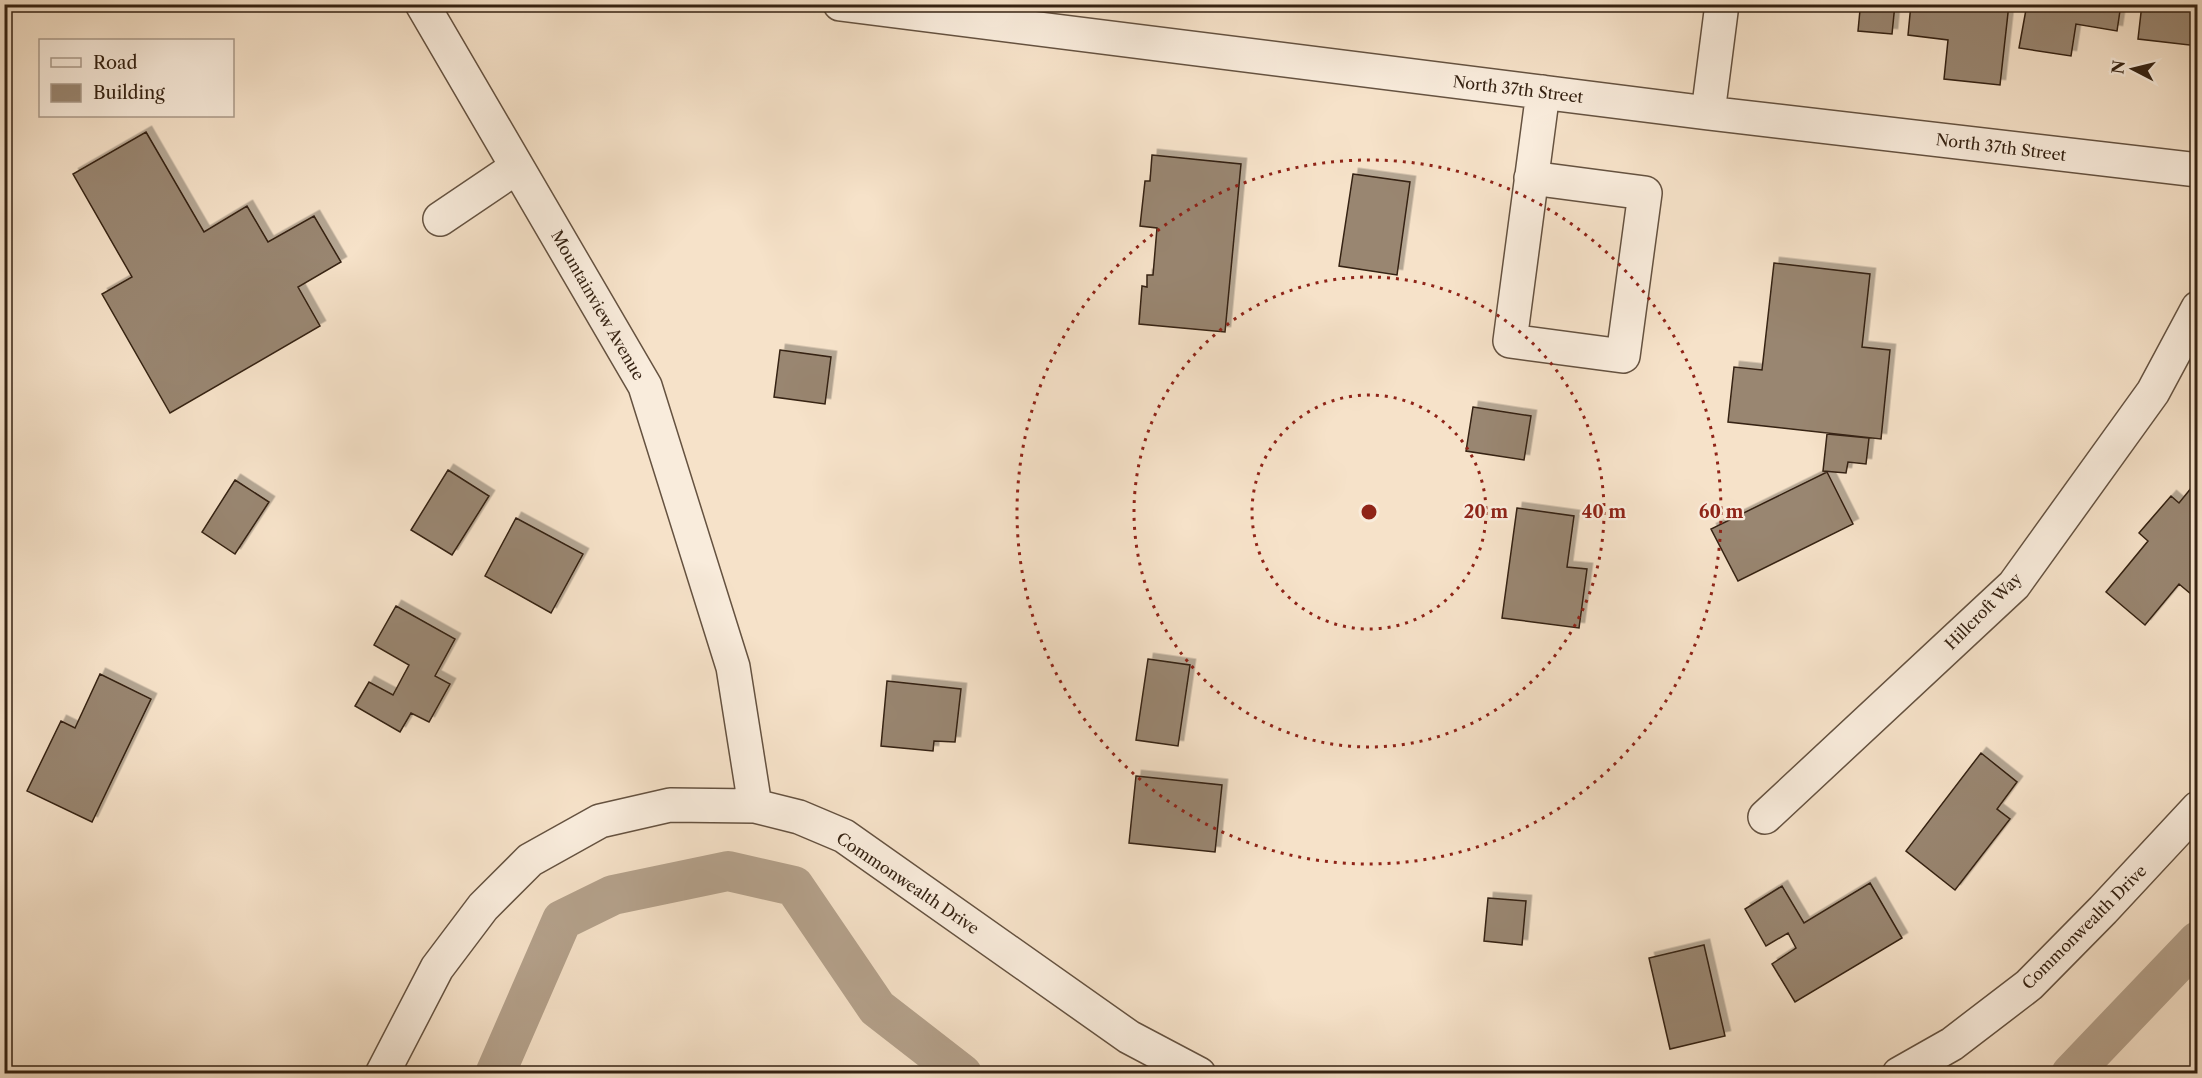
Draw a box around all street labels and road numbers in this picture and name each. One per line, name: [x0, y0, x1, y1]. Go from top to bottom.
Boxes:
street label: North 37th Street: [1452, 71, 1585, 107]
street label: North 37th Street: [1935, 129, 2068, 165]
street label: Mountainview Avenue: [547, 227, 649, 383]
street label: Hillcroft Way: [1940, 568, 2026, 654]
street label: Commonwealth Drive: [833, 828, 983, 938]
street label: Commonwealth Drive: [2018, 861, 2150, 993]

